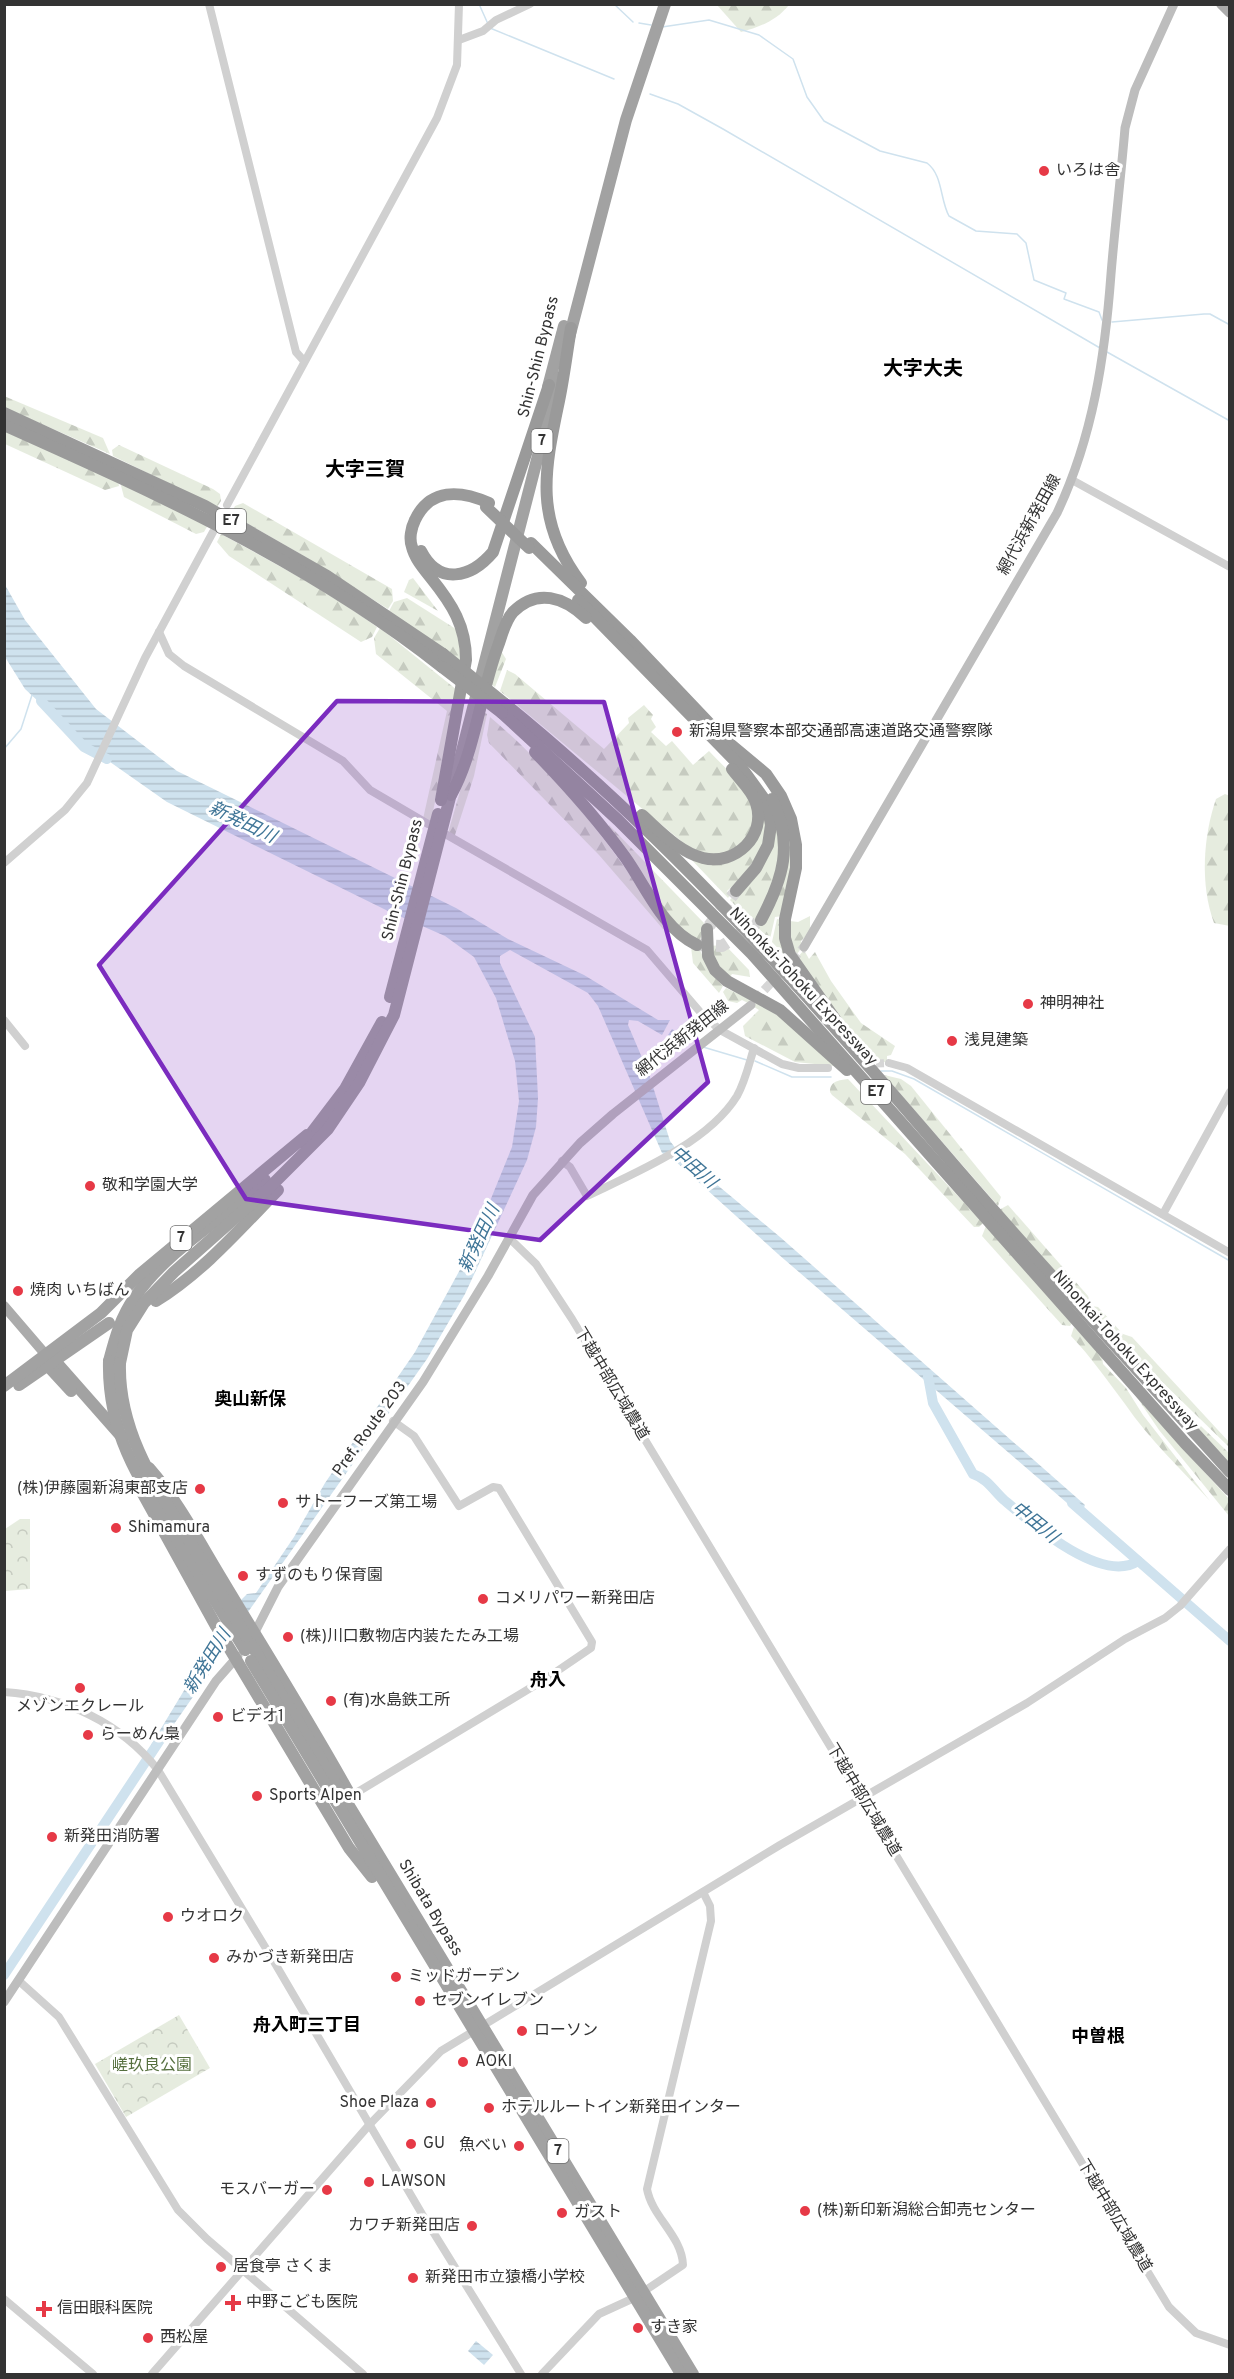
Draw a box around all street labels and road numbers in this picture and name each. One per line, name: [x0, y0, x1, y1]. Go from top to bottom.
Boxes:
street label: Shin-Shin Bypass: [514, 294, 564, 420]
road number: 7: [532, 429, 552, 453]
street label: 網代浜新発田線: [994, 471, 1066, 579]
road number: E7: [216, 509, 246, 533]
street label: Shin-Shin Bypass: [378, 817, 428, 943]
street label: Nihonkai-Tohoku Expressway: [724, 904, 882, 1070]
street label: 網代浜新発田線: [633, 997, 733, 1081]
road number: E7: [861, 1080, 891, 1104]
road number: 7: [170, 1226, 192, 1250]
street label: Nihonkai-Tohoku Expressway: [1048, 1267, 1202, 1435]
street label: 下越中部広域農道: [569, 1324, 653, 1444]
street label: Pref. Route 203: [329, 1378, 411, 1480]
street label: 下越中部広域農道: [821, 1740, 905, 1860]
street label: Shibata Bypass: [393, 1856, 467, 1960]
road number: 7: [548, 2139, 568, 2163]
street label: 下越中部広域農道: [1072, 2156, 1156, 2276]

